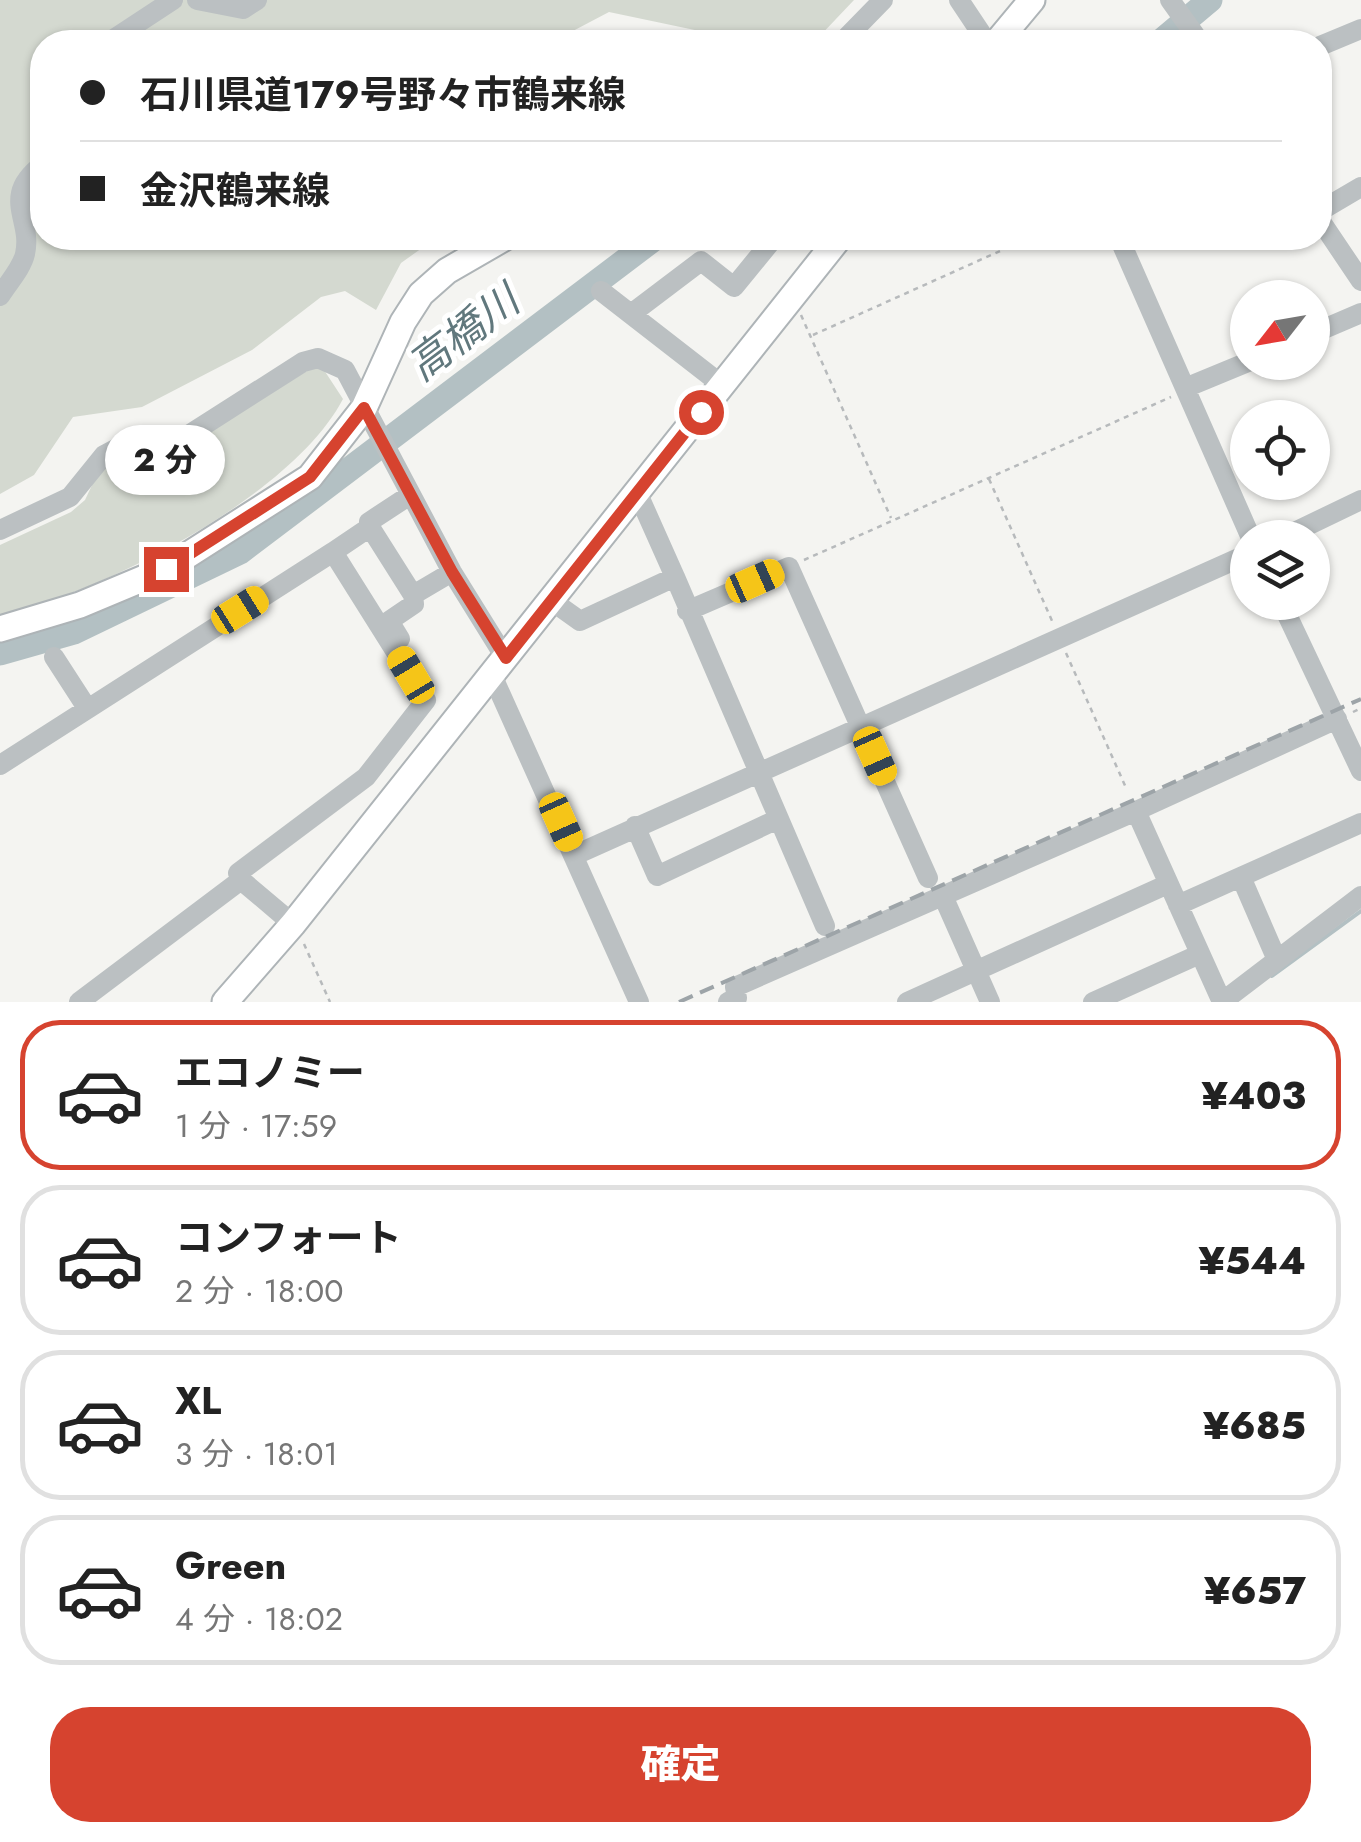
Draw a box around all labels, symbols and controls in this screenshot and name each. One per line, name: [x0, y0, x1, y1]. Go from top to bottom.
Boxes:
text: 石川県道179号野々市鶴来線: [140, 67, 626, 122]
text: 金沢鶴来線: [140, 163, 330, 218]
water label: 高橋川: [394, 268, 535, 395]
north arrow: [1230, 280, 1330, 380]
map controls: [1230, 280, 1330, 620]
route start: [679, 390, 724, 435]
button: locate: [1230, 400, 1330, 500]
callout: 2 分: [106, 424, 226, 494]
text: 2 分: [133, 437, 197, 483]
button: layers: [1230, 520, 1330, 620]
route end: [144, 547, 189, 592]
car: [721, 555, 789, 607]
car: [207, 581, 273, 639]
car: [383, 642, 439, 708]
car: [849, 722, 901, 790]
car: [535, 788, 587, 856]
text: エコノミー: [175, 1045, 365, 1100]
icon: car: [55, 1050, 145, 1140]
text: ¥403: [1201, 1068, 1306, 1123]
text: 1 分 · 17:59: [175, 1103, 337, 1149]
text: コンフォート: [175, 1210, 402, 1265]
icon: car: [55, 1215, 145, 1305]
text: ¥544: [1199, 1233, 1306, 1288]
text: 2 分 · 18:00: [175, 1268, 343, 1314]
text: XL: [175, 1373, 221, 1428]
icon: car: [55, 1380, 145, 1470]
text: ¥685: [1203, 1398, 1306, 1453]
text: 3 分 · 18:01: [175, 1431, 338, 1477]
text: Green: [175, 1538, 286, 1593]
icon: car: [55, 1545, 145, 1635]
text: ¥657: [1204, 1563, 1306, 1618]
text: 4 分 · 18:02: [175, 1596, 343, 1642]
button: 確定: [50, 1707, 1311, 1822]

